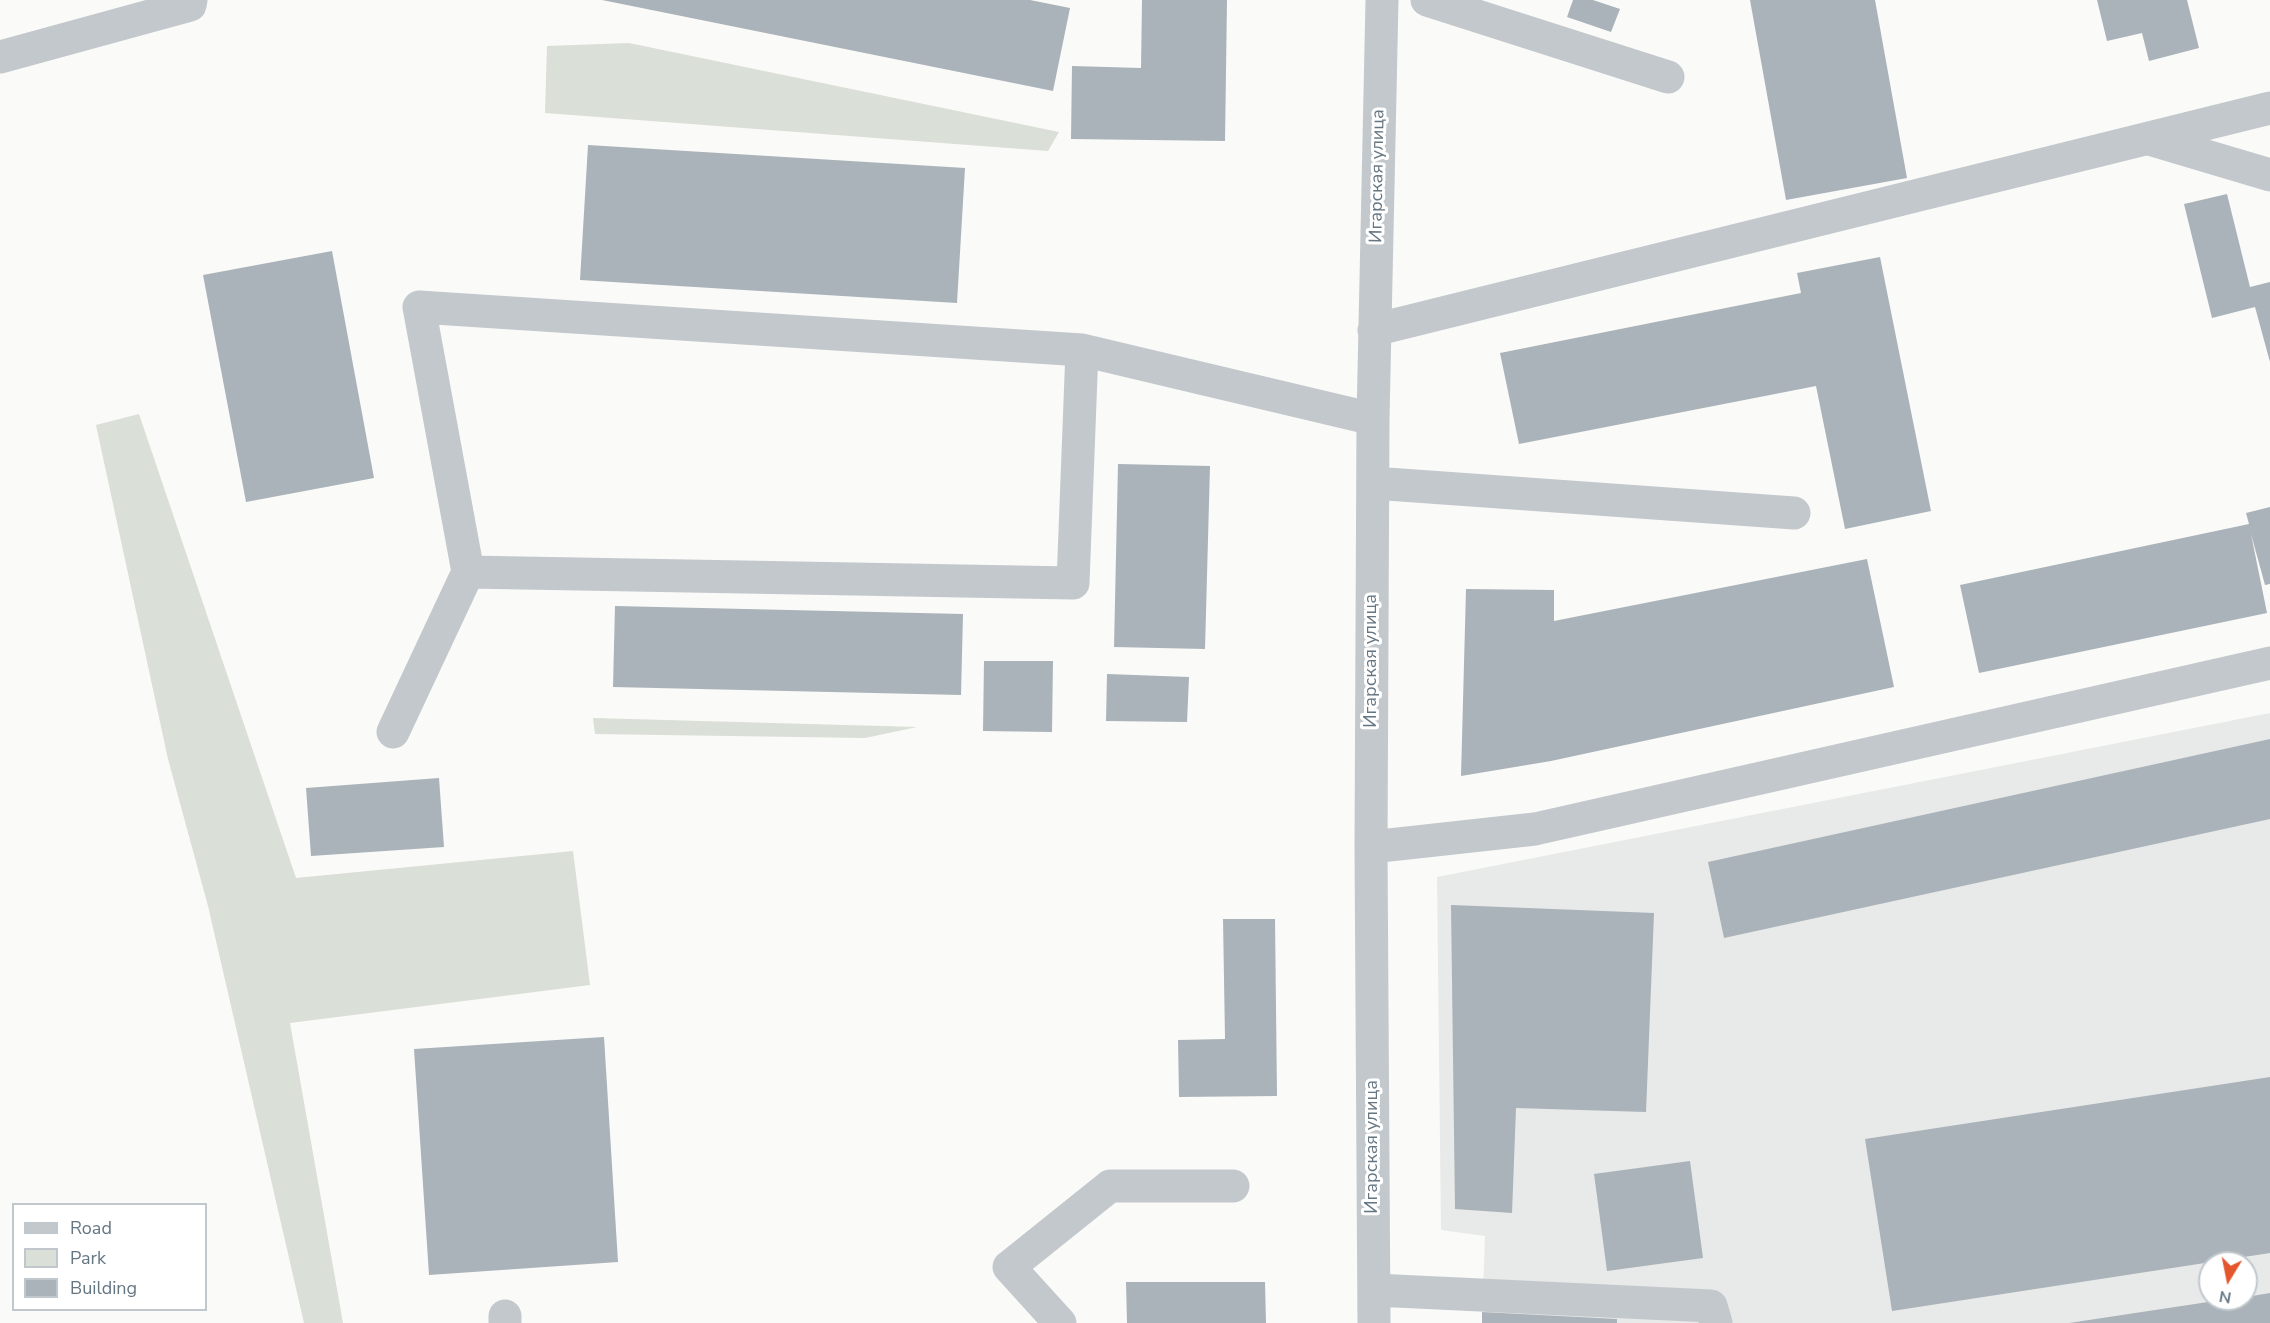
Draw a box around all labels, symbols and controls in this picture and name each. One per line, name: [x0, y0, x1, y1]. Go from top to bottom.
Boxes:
street label: Игарская улица: [1366, 109, 1390, 243]
street label: Игарская улица: [1361, 594, 1383, 728]
street label: Игарская улица: [1362, 1080, 1384, 1214]
legend: [12, 1203, 207, 1311]
text: Road: [70, 1216, 112, 1240]
text: Park: [70, 1246, 106, 1270]
north arrow: [2198, 1251, 2258, 1311]
text: Building: [70, 1276, 137, 1300]
text: N: [2217, 1285, 2233, 1309]

